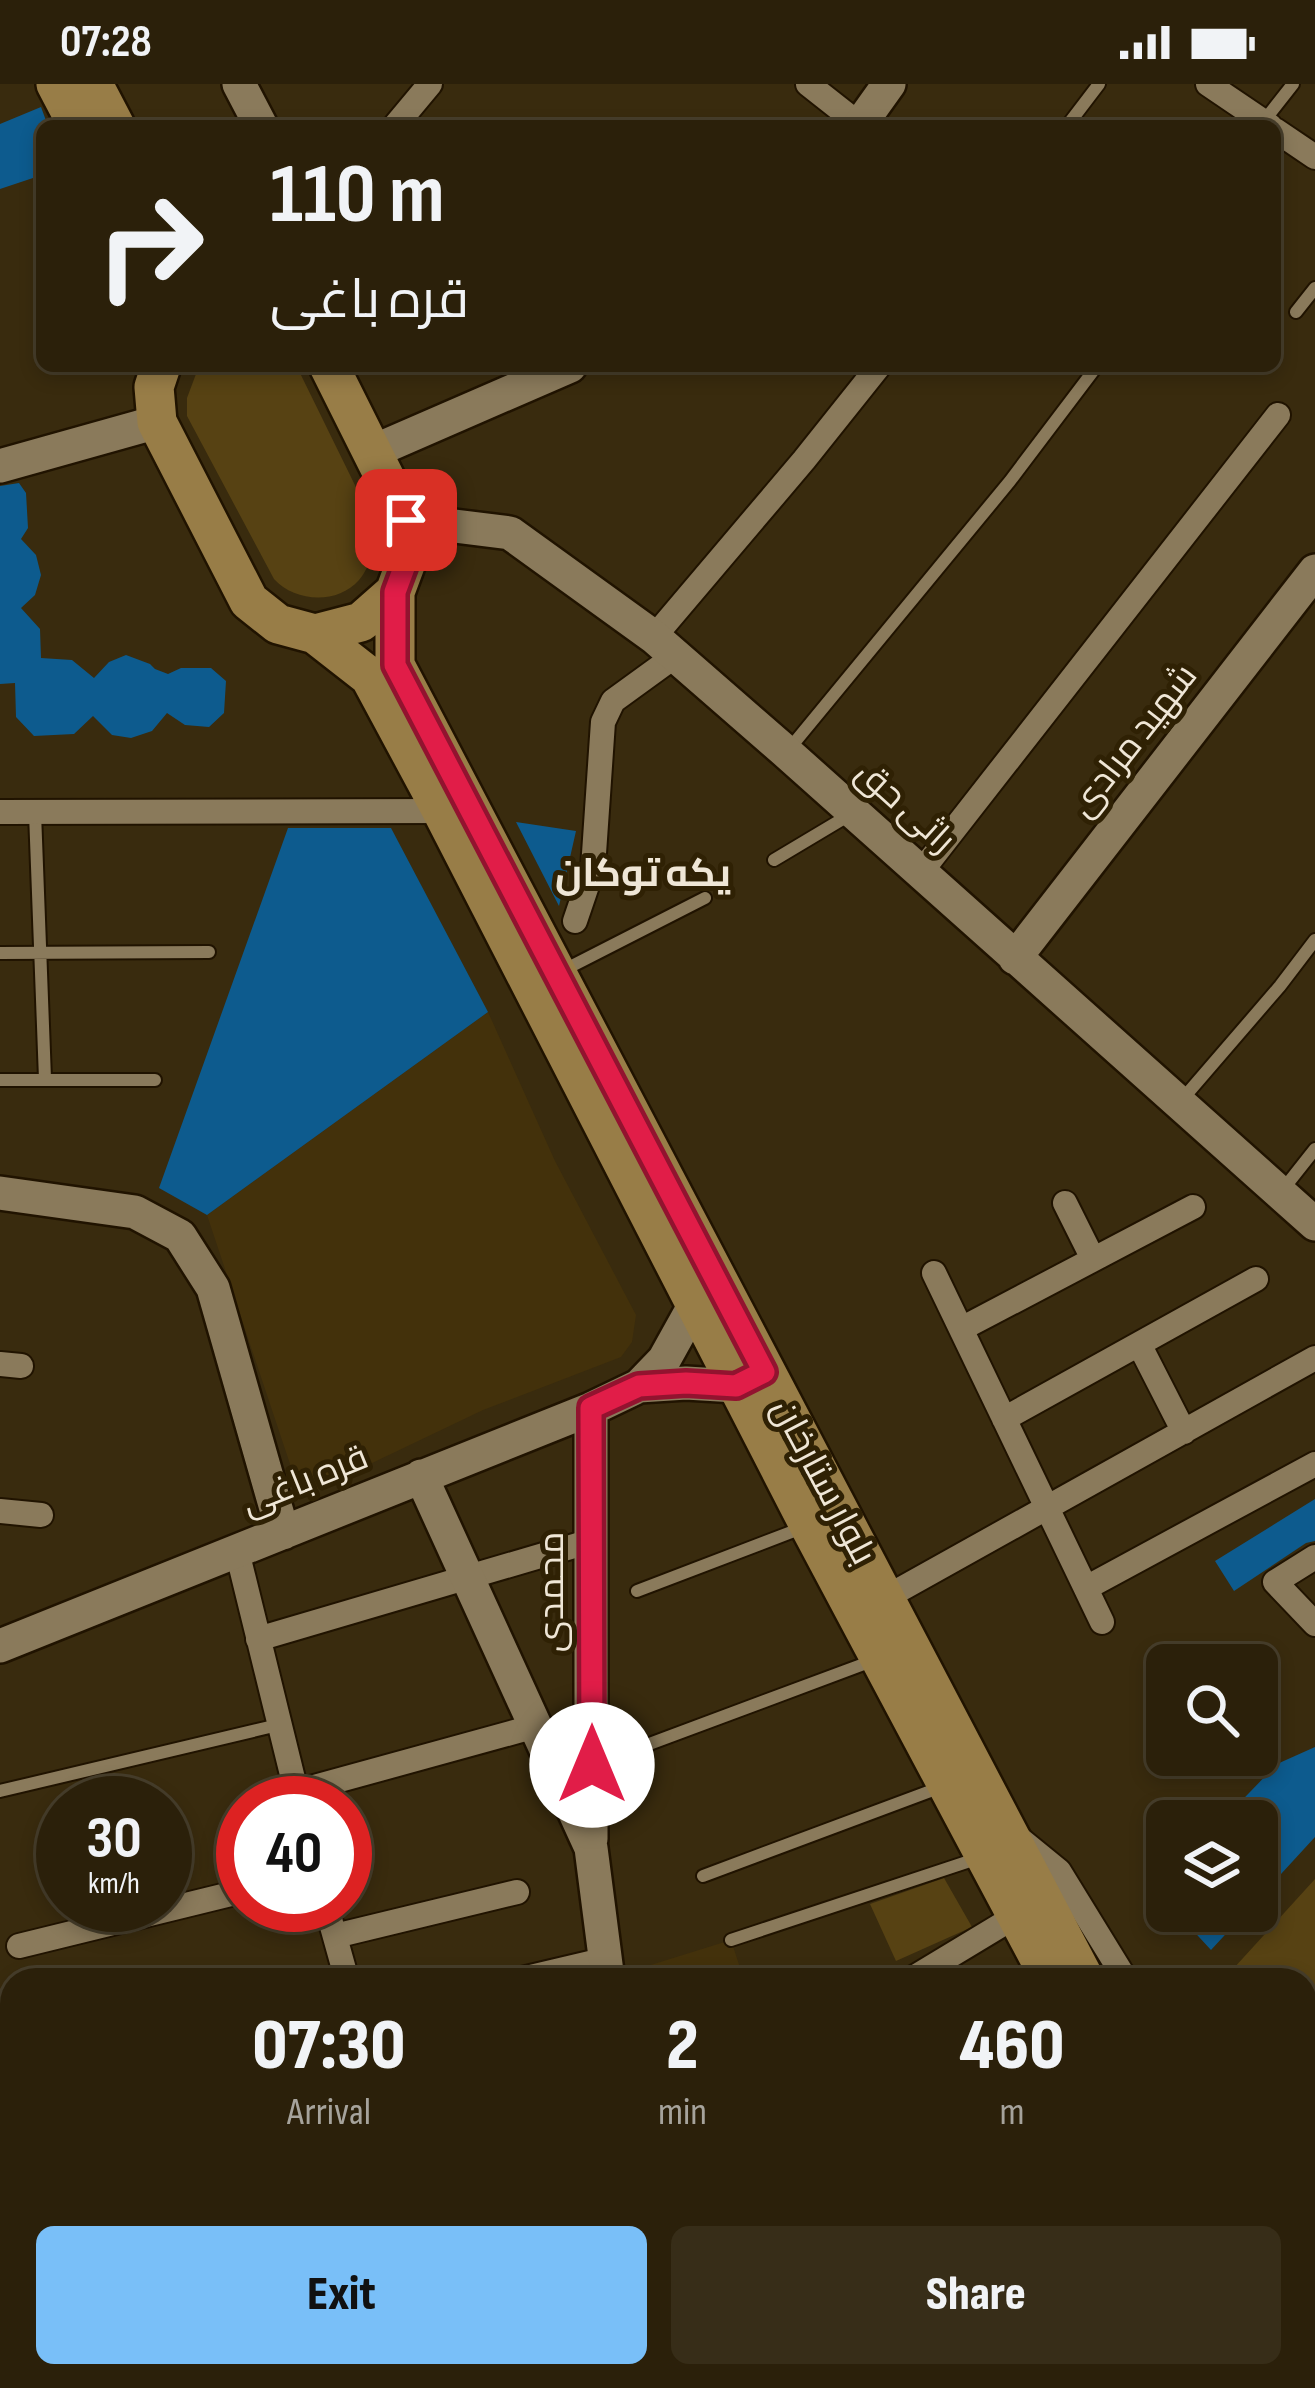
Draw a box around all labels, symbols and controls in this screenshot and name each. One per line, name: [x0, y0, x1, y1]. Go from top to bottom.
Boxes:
text: 07:28: [60, 15, 152, 70]
text: 110 m: [270, 145, 445, 246]
icon: right: [72, 168, 228, 324]
text: قره باغی: [270, 268, 469, 333]
pin: [355, 469, 457, 571]
icon: arrive: [373, 487, 439, 553]
street label: شهید مرادی: [1061, 656, 1207, 826]
street label: راثی حق: [847, 751, 963, 863]
district label: یکه توکان: [555, 851, 731, 898]
street label: بلوار ستارخان: [761, 1392, 885, 1572]
street label: قره باغی: [235, 1436, 375, 1526]
street label: محمدی: [531, 1532, 574, 1652]
map controls: [1146, 1644, 1278, 1932]
button: search: [1146, 1644, 1278, 1776]
position arrow: [529, 1702, 655, 1828]
speed limit sign: 40: [216, 1776, 372, 1932]
button: layers: [1146, 1800, 1278, 1932]
text: 30: [86, 1803, 142, 1875]
text: km/h: [88, 1866, 140, 1902]
text: 07:30: [252, 2003, 406, 2090]
text: 2: [666, 2003, 699, 2090]
text: 460: [959, 2003, 1065, 2090]
text: Arrival: [287, 2089, 371, 2136]
text: min: [658, 2089, 707, 2136]
text: m: [999, 2089, 1024, 2136]
button: Exit: [36, 2226, 647, 2364]
button: Share: [671, 2226, 1281, 2364]

